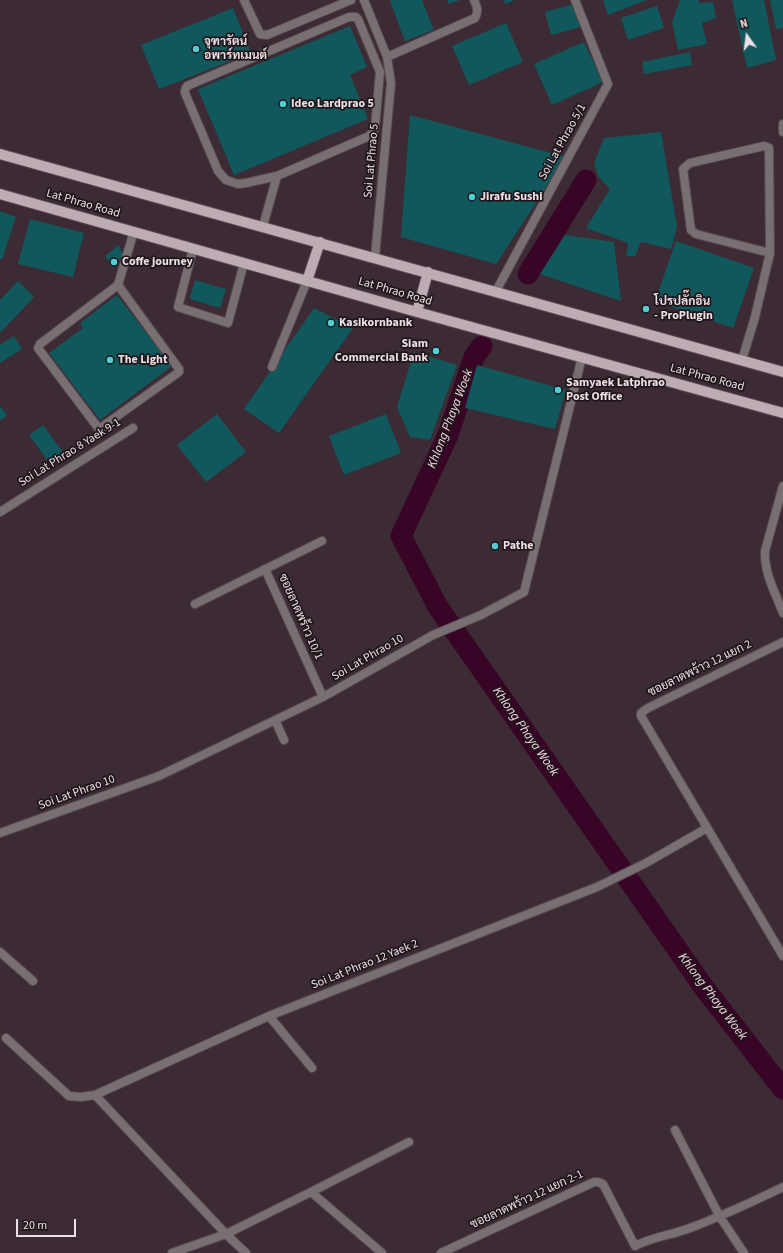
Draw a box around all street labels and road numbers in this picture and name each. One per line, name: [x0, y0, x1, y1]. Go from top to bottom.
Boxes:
street label: Soi Lat Phrao 5/1: [536, 101, 590, 183]
street label: Soi Lat Phrao 5: [362, 123, 382, 199]
street label: Lat Phrao Road: [44, 187, 122, 221]
street label: Lat Phrao Road: [356, 275, 434, 309]
street label: Lat Phrao Road: [668, 361, 746, 395]
street label: Soi Lat Phrao 8 Yaek 9-1: [16, 416, 124, 490]
street label: ซอยลาดพร้าว 10/1: [275, 572, 325, 662]
street label: Soi Lat Phrao 10: [330, 632, 406, 684]
street label: ซอยลาดพร้าว 12 แยก 2: [646, 638, 754, 700]
street label: Soi Lat Phrao 10: [37, 772, 117, 814]
street label: Soi Lat Phrao 12 Yaek 2: [309, 937, 421, 993]
street label: ซอยลาดพร้าว 12 แยก 2-1: [468, 1167, 586, 1233]

